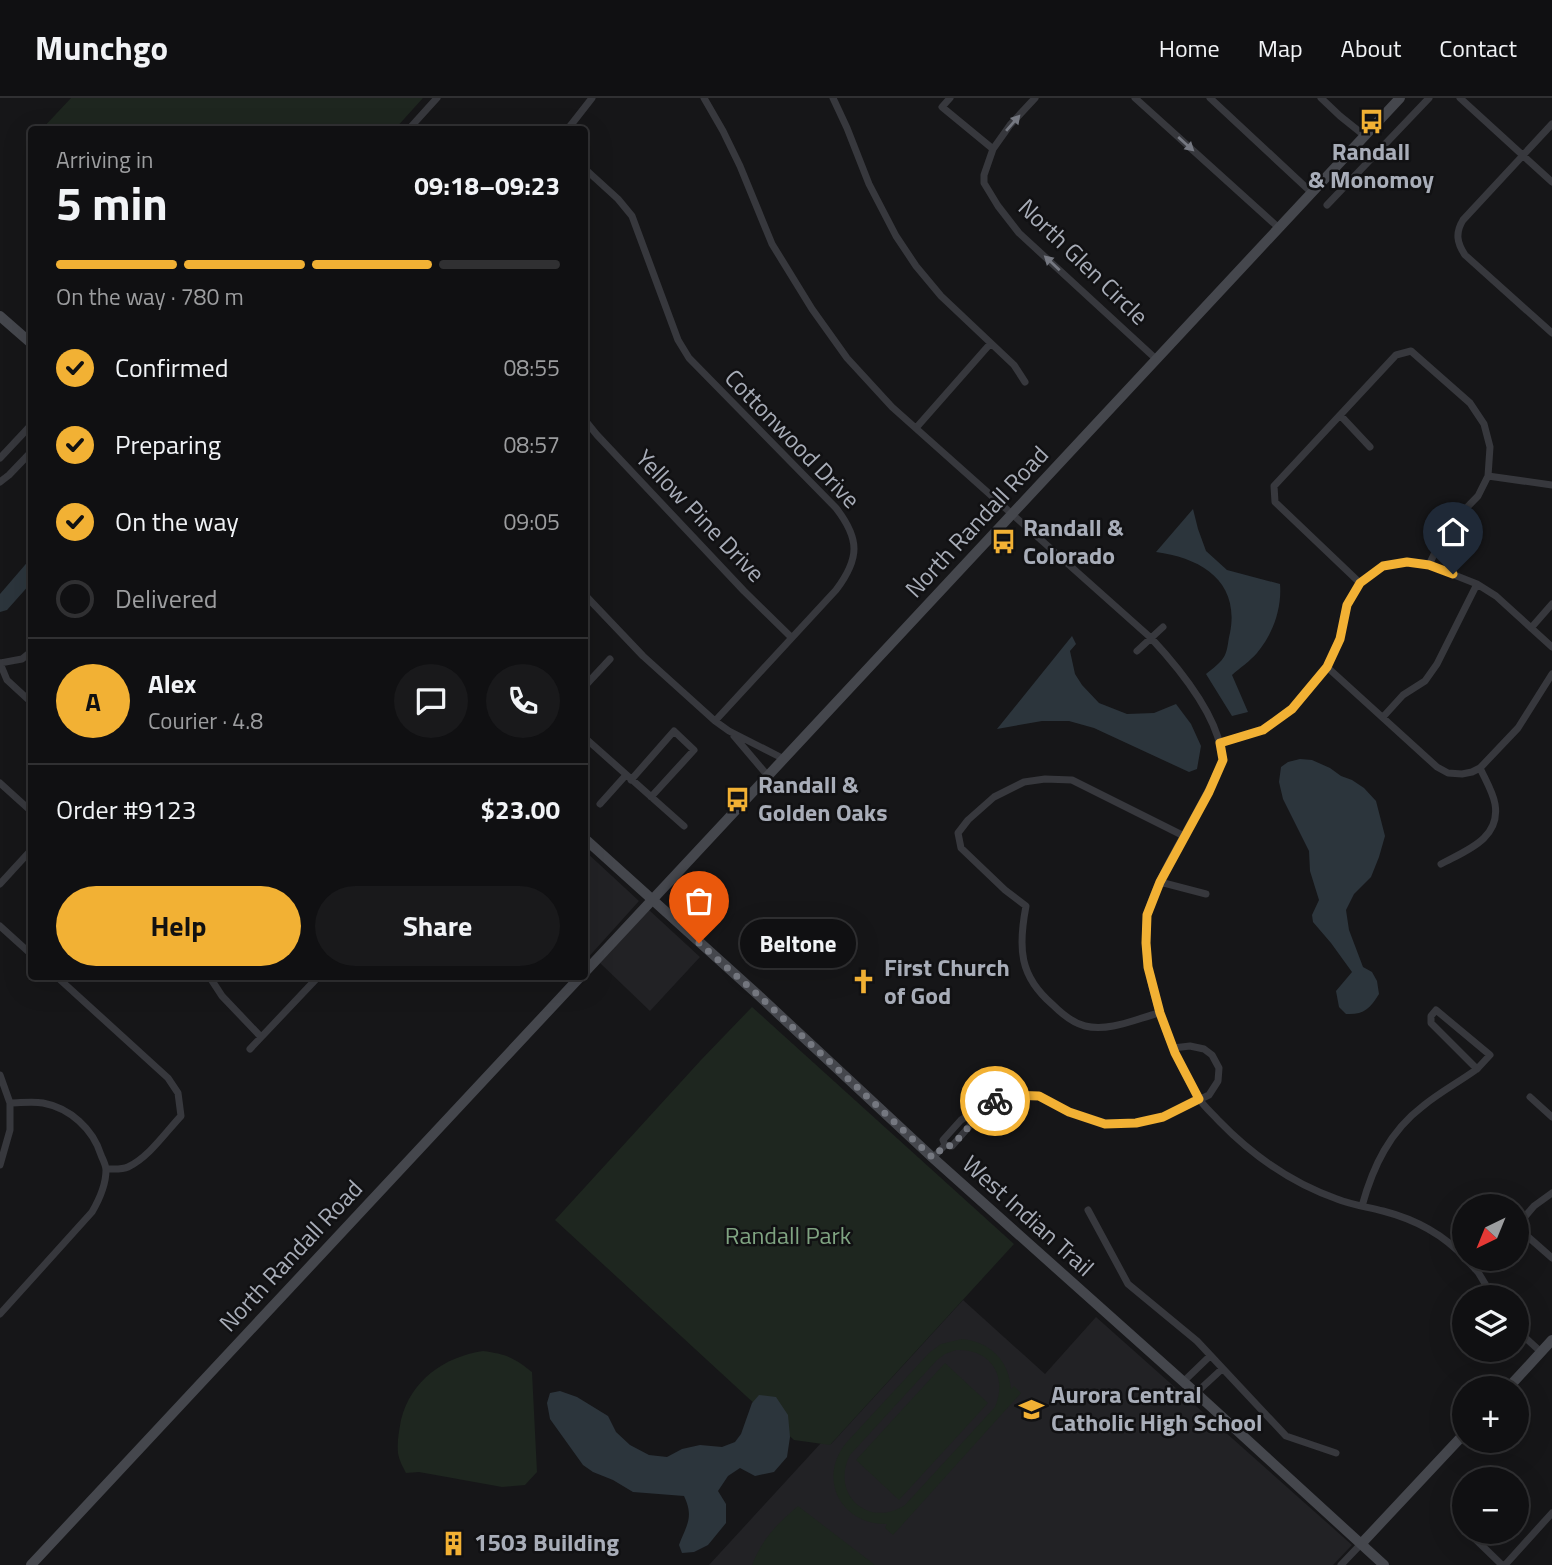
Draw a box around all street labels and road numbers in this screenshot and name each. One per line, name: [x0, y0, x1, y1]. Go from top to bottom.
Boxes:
street label: North Glen Circle: [1010, 190, 1157, 333]
street label: Cottonwood Drive: [717, 360, 869, 516]
street label: North Randall Road: [896, 437, 1056, 605]
street label: Yellow Pine Drive: [628, 441, 774, 590]
street label: West Indian Trail: [955, 1146, 1103, 1284]
street label: North Randall Road: [210, 1171, 370, 1339]

